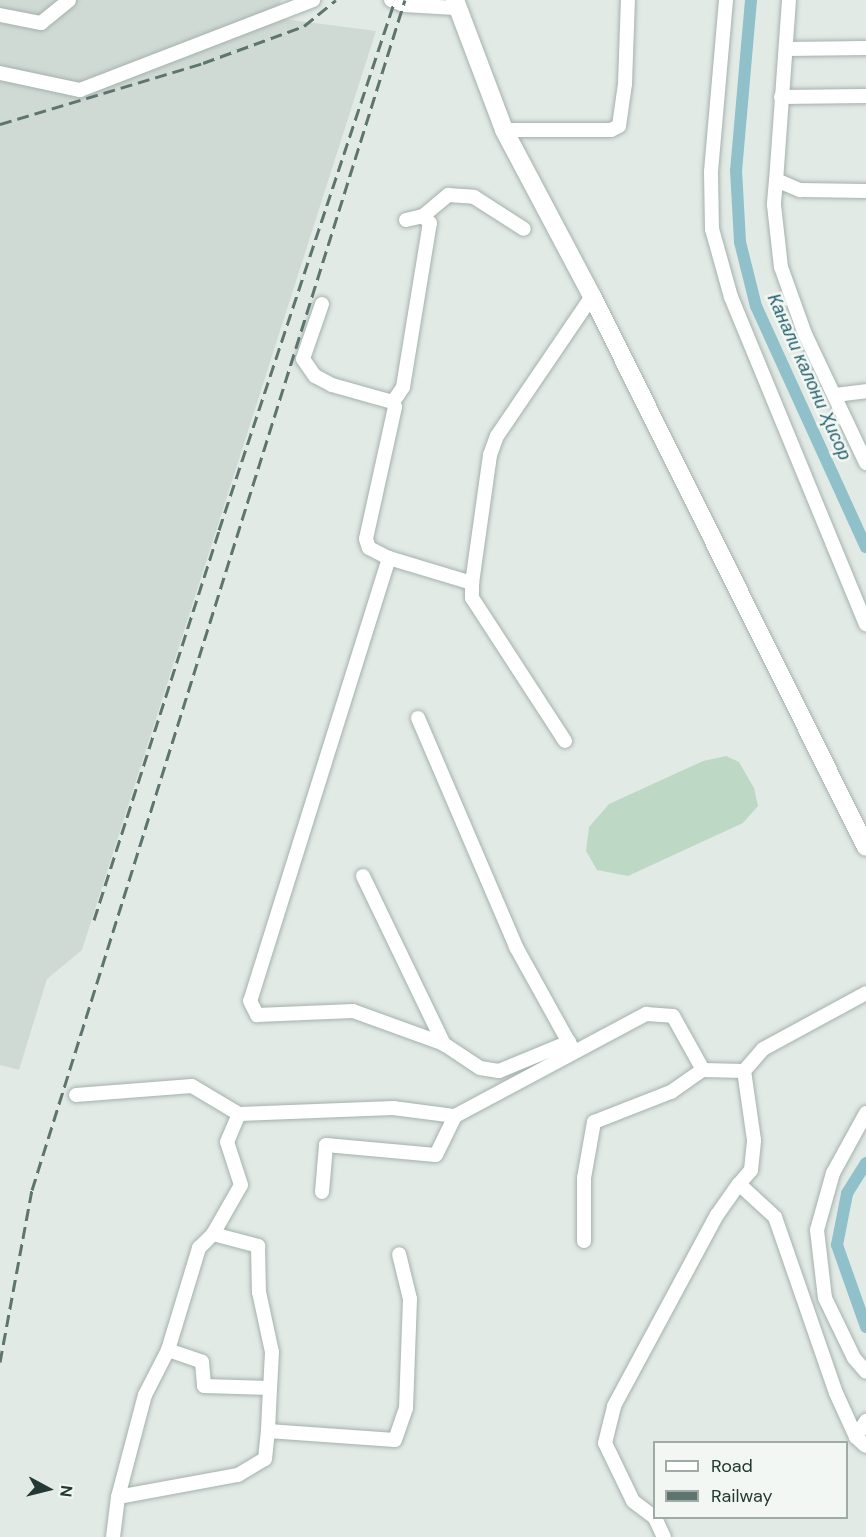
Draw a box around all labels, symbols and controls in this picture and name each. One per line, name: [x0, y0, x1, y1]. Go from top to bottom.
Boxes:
water label: Канали калони Ҳисор: [763, 290, 855, 464]
legend: [653, 1441, 848, 1519]
text: Road: [711, 1454, 753, 1478]
north arrow: [18, 1459, 78, 1519]
text: N: [55, 1484, 77, 1498]
text: Railway: [711, 1484, 773, 1508]

